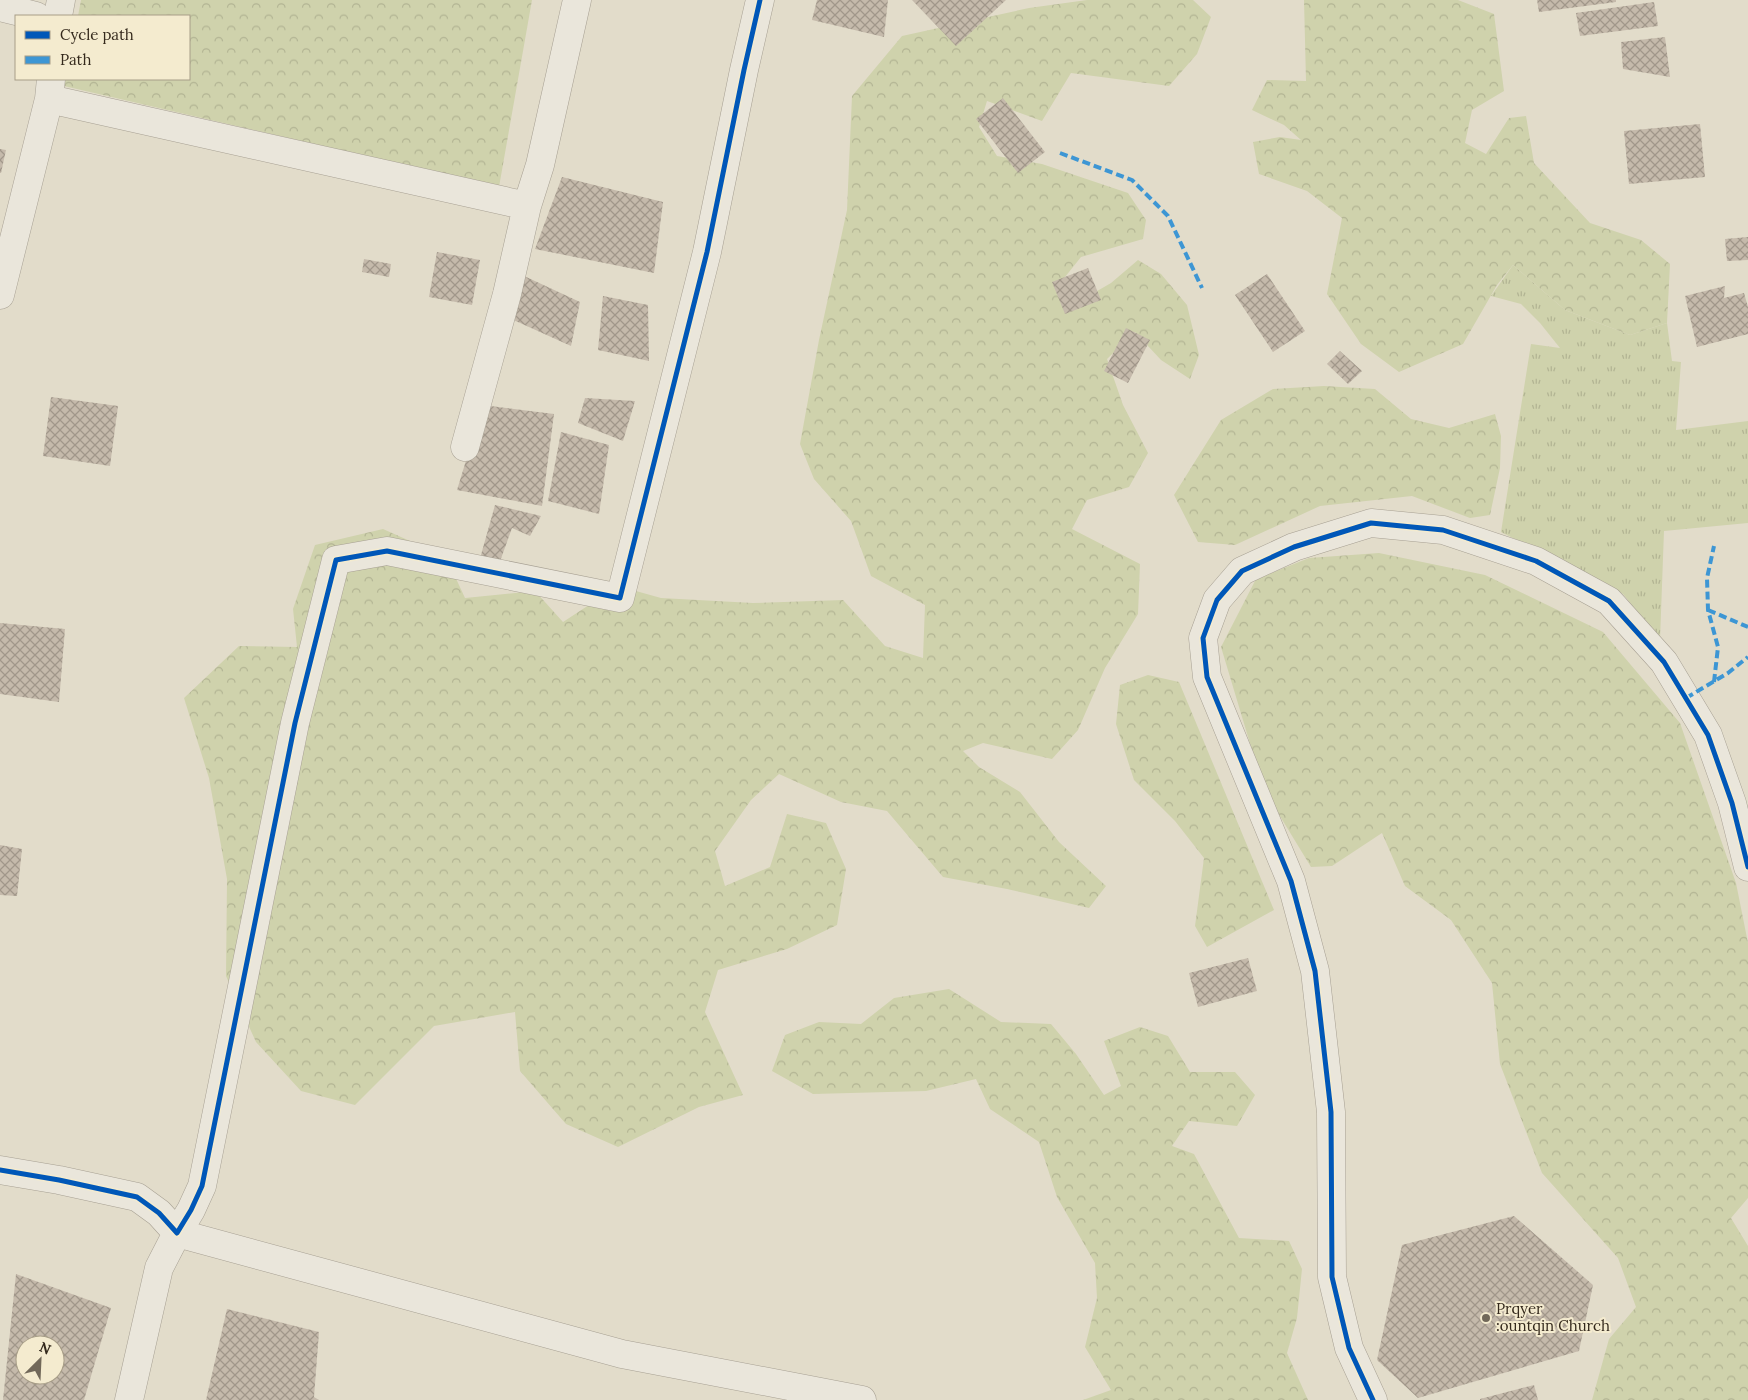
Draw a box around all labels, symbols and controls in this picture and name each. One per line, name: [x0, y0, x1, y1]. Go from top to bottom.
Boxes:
legend: [15, 15, 190, 80]
text: Cycle path: [60, 25, 134, 44]
text: Path: [60, 50, 91, 69]
place label: Prqyer :ountqin Church: [1496, 1299, 1610, 1335]
marker: Prqyer :ountqin Church: [1480, 1312, 1492, 1324]
north arrow: [15, 1335, 65, 1385]
text: N: [37, 1338, 54, 1359]

